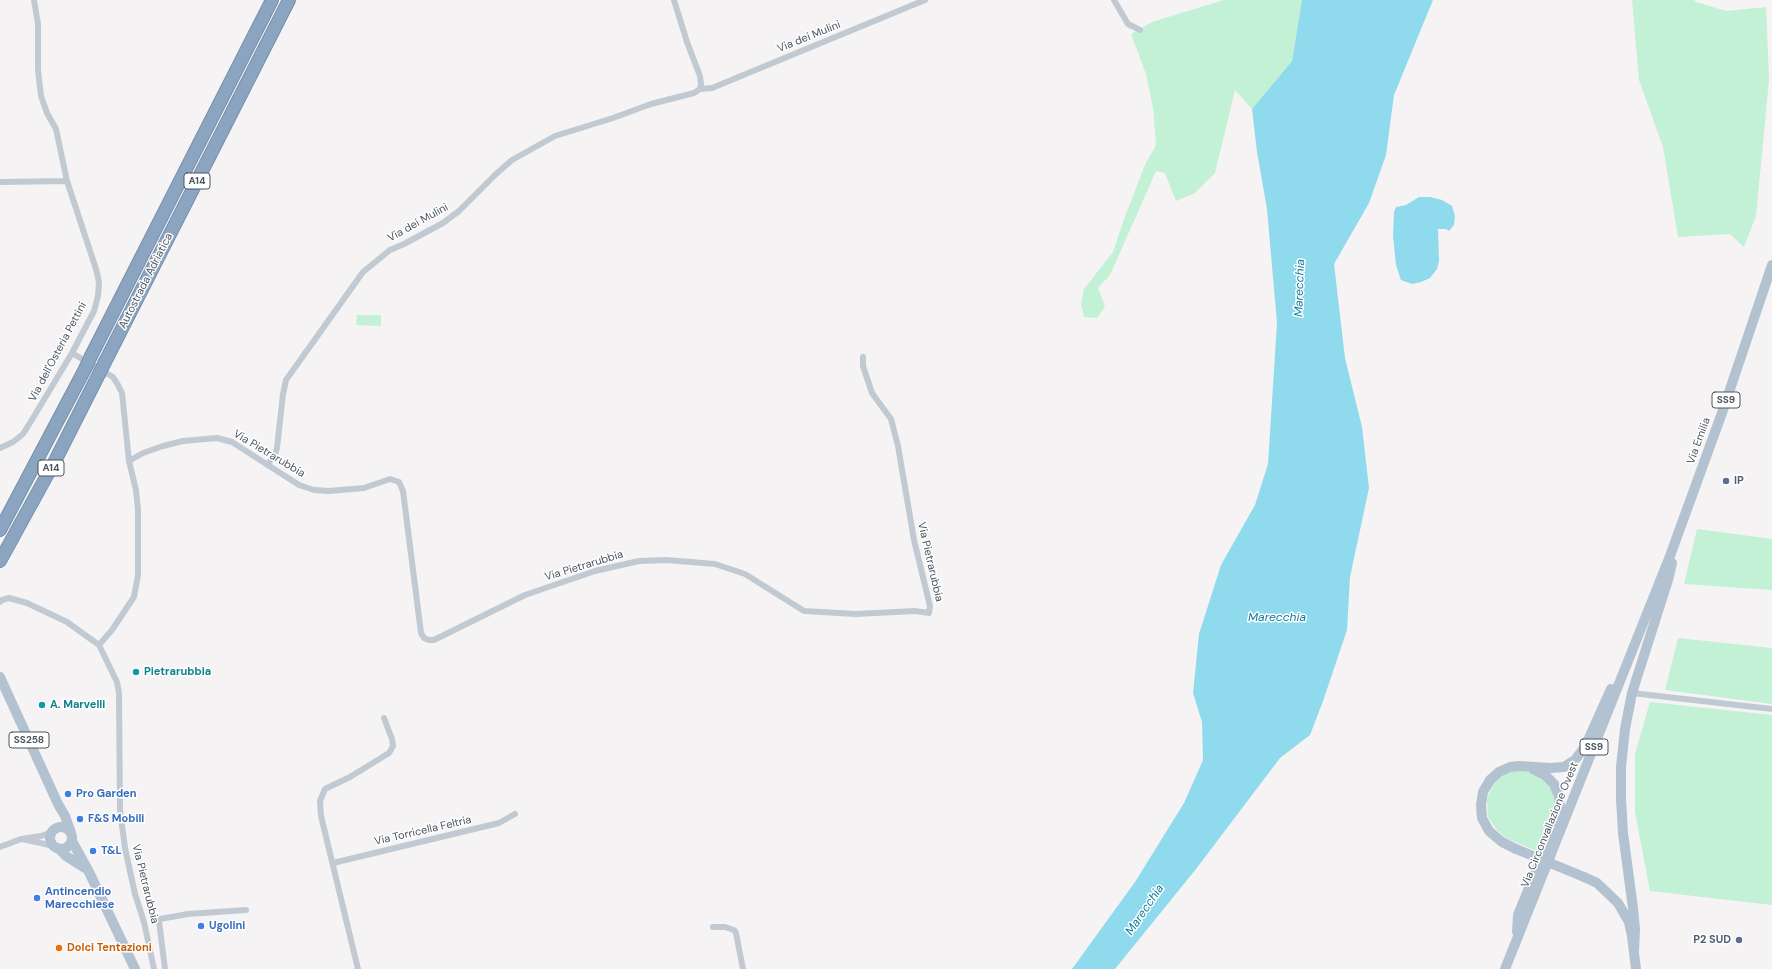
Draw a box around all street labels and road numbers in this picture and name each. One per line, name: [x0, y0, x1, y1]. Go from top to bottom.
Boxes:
street label: Via dei Mulini: [775, 18, 843, 56]
road number: A14: [184, 173, 210, 189]
street label: Via dei Mulini: [385, 201, 451, 245]
street label: Autostrada Adriatica: [116, 231, 176, 331]
street label: Via dell'Osteria Pettini: [26, 300, 90, 404]
road number: SS9: [1712, 392, 1740, 408]
street label: Via Emilia: [1684, 416, 1714, 466]
street label: Via Pietrarubbia: [231, 427, 307, 481]
road number: A14: [38, 460, 64, 476]
street label: Via Pietrarubbia: [914, 521, 946, 603]
street label: Via Pietrarubbia: [543, 548, 625, 584]
road number: SS258: [9, 732, 49, 748]
road number: SS9: [1580, 739, 1608, 755]
street label: Via Circonvallazione Ovest: [1519, 760, 1581, 890]
street label: Via Torricella Feltria: [373, 813, 473, 849]
street label: Via Pietrarubbia: [129, 843, 161, 925]

